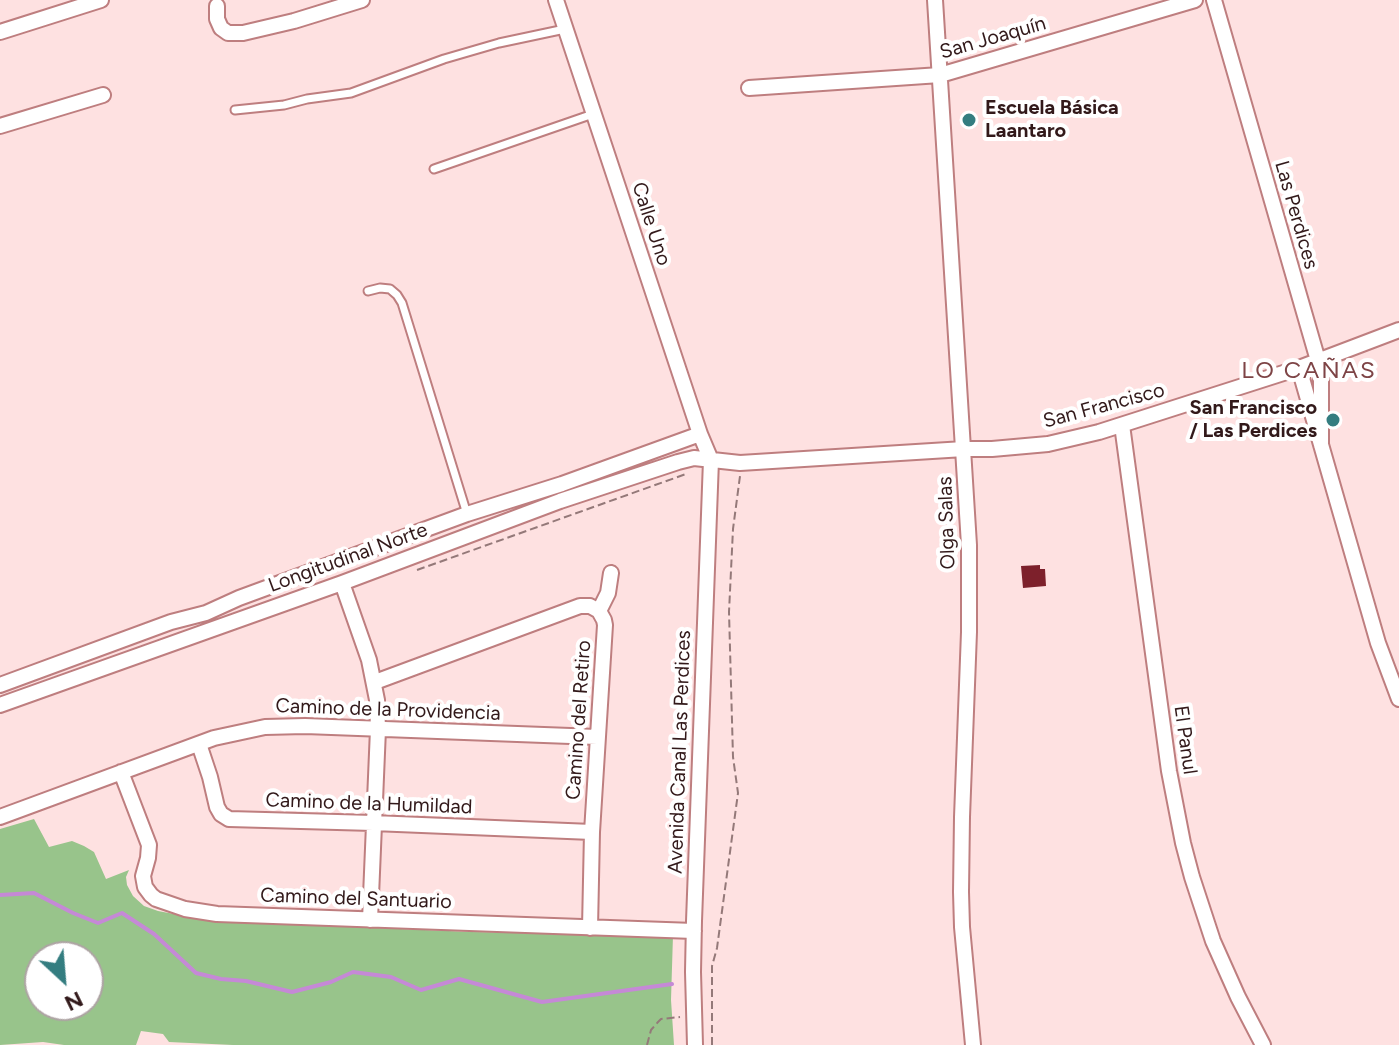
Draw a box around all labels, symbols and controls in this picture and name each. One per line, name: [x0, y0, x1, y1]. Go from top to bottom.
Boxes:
street label: San Joaquín: [937, 11, 1049, 65]
place label: Escuela Básica Laantaro: [985, 96, 1119, 143]
marker: Escuela Básica Laantaro: [960, 111, 978, 129]
street label: Las Perdices: [1269, 158, 1323, 272]
street label: Calle Uno: [626, 179, 676, 269]
district label: LO CAÑAS: [1241, 357, 1377, 385]
street label: San Francisco: [1041, 378, 1167, 434]
place label: San Francisco / Las Perdices: [1189, 396, 1317, 443]
marker: San Francisco / Las Perdices: [1324, 411, 1342, 429]
street label: Olga Salas: [933, 476, 961, 570]
street label: Longitudinal Norte: [265, 518, 431, 598]
street label: Avenida Canal Las Perdices: [664, 630, 696, 874]
street label: Camino del Retiro: [561, 639, 597, 801]
street label: Camino de la Providencia: [275, 694, 501, 726]
street label: El Panul: [1168, 704, 1202, 776]
street label: Camino de la Humildad: [265, 788, 473, 820]
street label: Camino del Santuario: [260, 884, 452, 914]
north arrow: [24, 941, 104, 1021]
text: N: [60, 985, 87, 1017]

